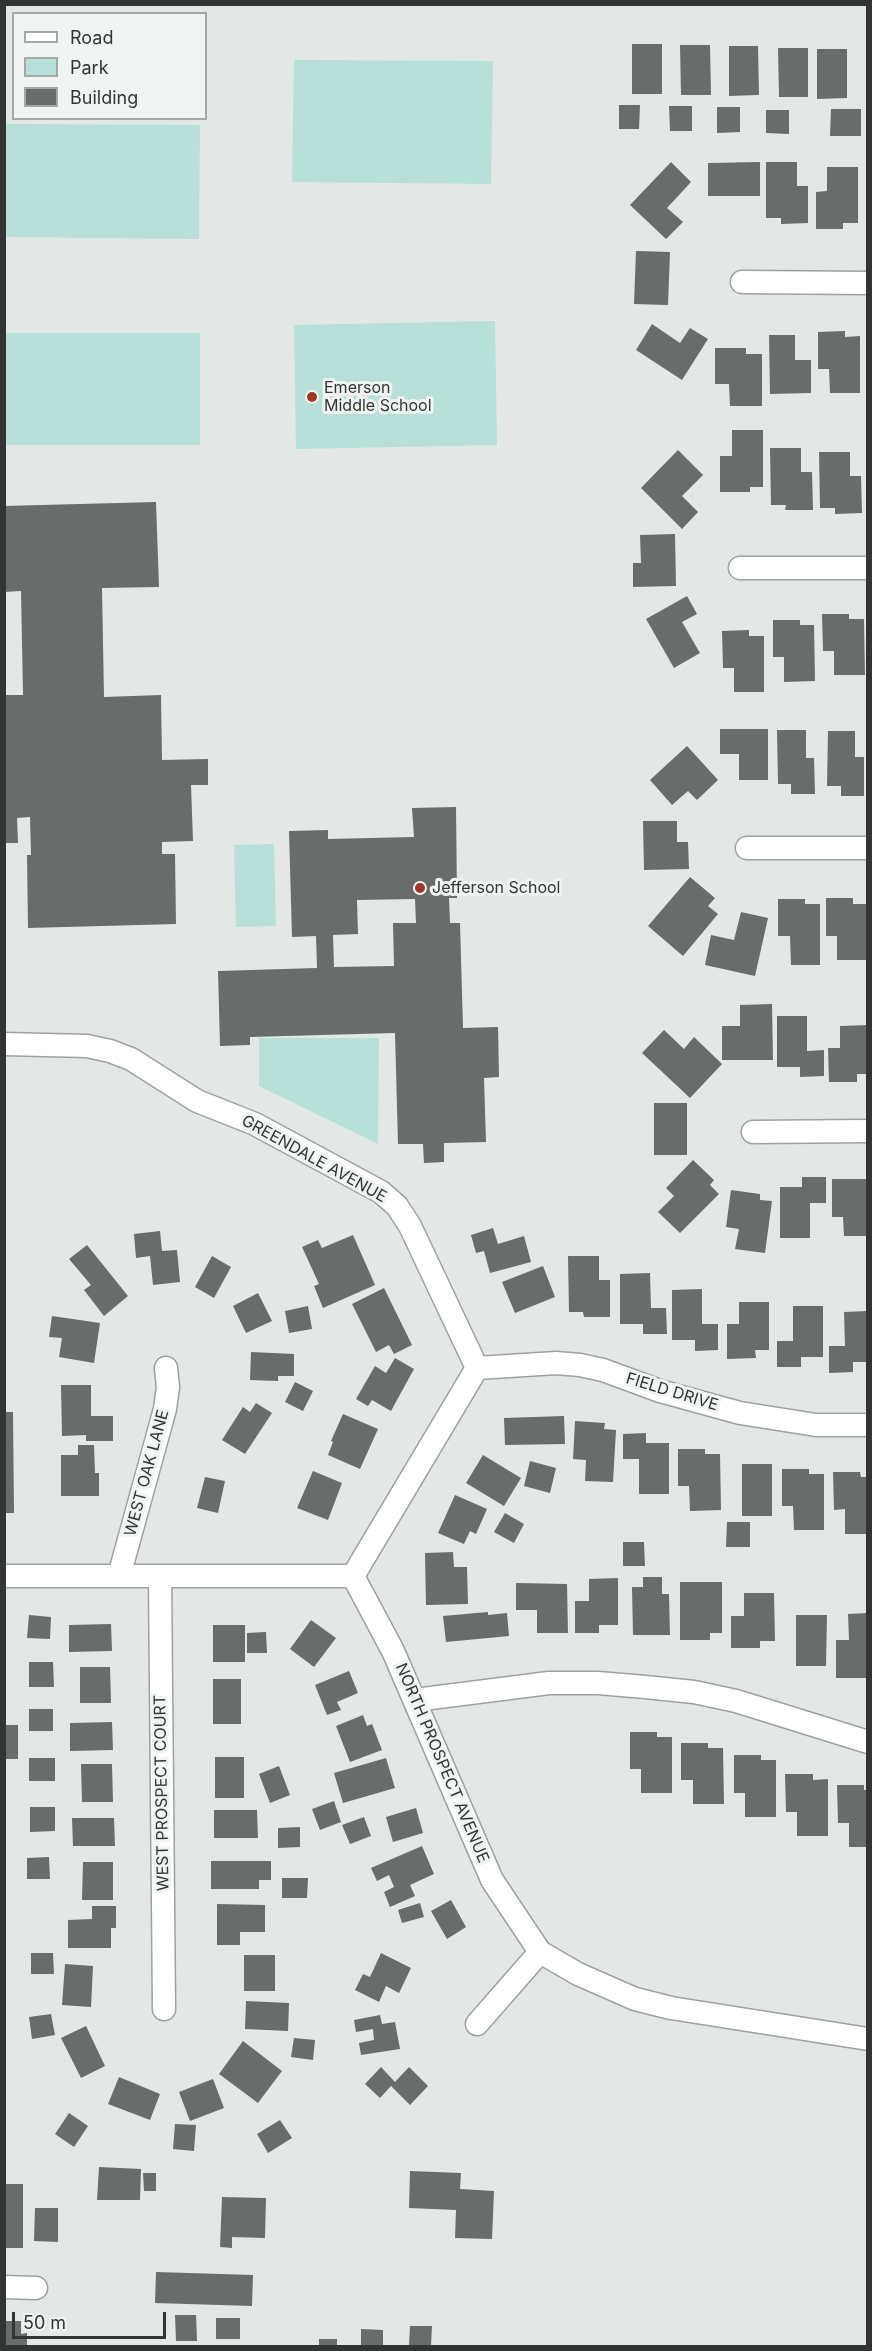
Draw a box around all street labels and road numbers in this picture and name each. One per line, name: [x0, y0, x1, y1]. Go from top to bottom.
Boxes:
street label: GREENDALE AVENUE: [238, 1111, 390, 1207]
street label: FIELD DRIVE: [624, 1369, 720, 1415]
street label: WEST OAK LANE: [121, 1408, 173, 1538]
street label: NORTH PROSPECT AVENUE: [391, 1660, 493, 1866]
street label: WEST PROSPECT COURT: [151, 1695, 173, 1891]

